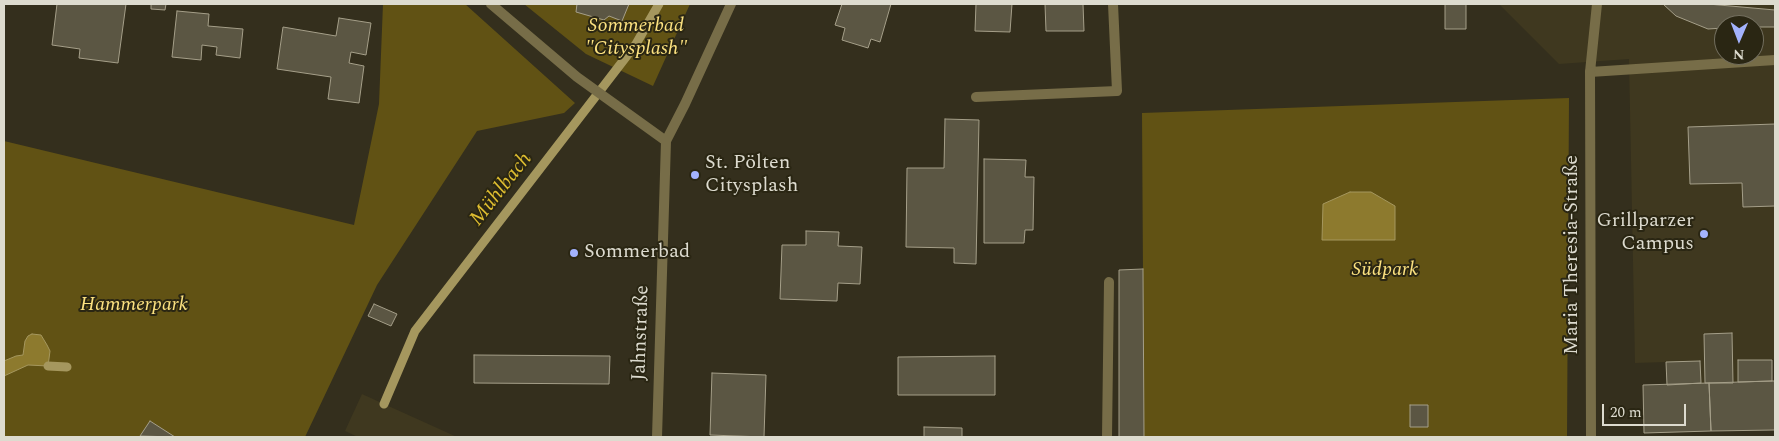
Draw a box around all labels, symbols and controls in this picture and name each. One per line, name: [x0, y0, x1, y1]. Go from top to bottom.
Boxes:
park label: Sommerbad "Citysplash": [585, 15, 687, 62]
north arrow: [1714, 15, 1764, 65]
text: N: [1733, 44, 1745, 65]
water label: Mühlbach: [465, 148, 539, 232]
place label: St. Pölten Citysplash: [705, 152, 798, 199]
street label: Maria Theresia-Straße: [1561, 155, 1585, 355]
marker: St. Pölten Citysplash: [689, 169, 701, 181]
place label: Grillparzer Campus: [1596, 210, 1694, 257]
marker: Grillparzer Campus: [1698, 228, 1710, 240]
place label: Sommerbad: [584, 241, 690, 265]
marker: Sommerbad: [568, 247, 580, 259]
park label: Südpark: [1352, 259, 1418, 283]
street label: Jahnstraße: [628, 285, 656, 381]
park label: Hammerpark: [80, 294, 188, 318]
scale bar: [1604, 394, 1688, 426]
text: 20 m: [1610, 401, 1642, 424]

